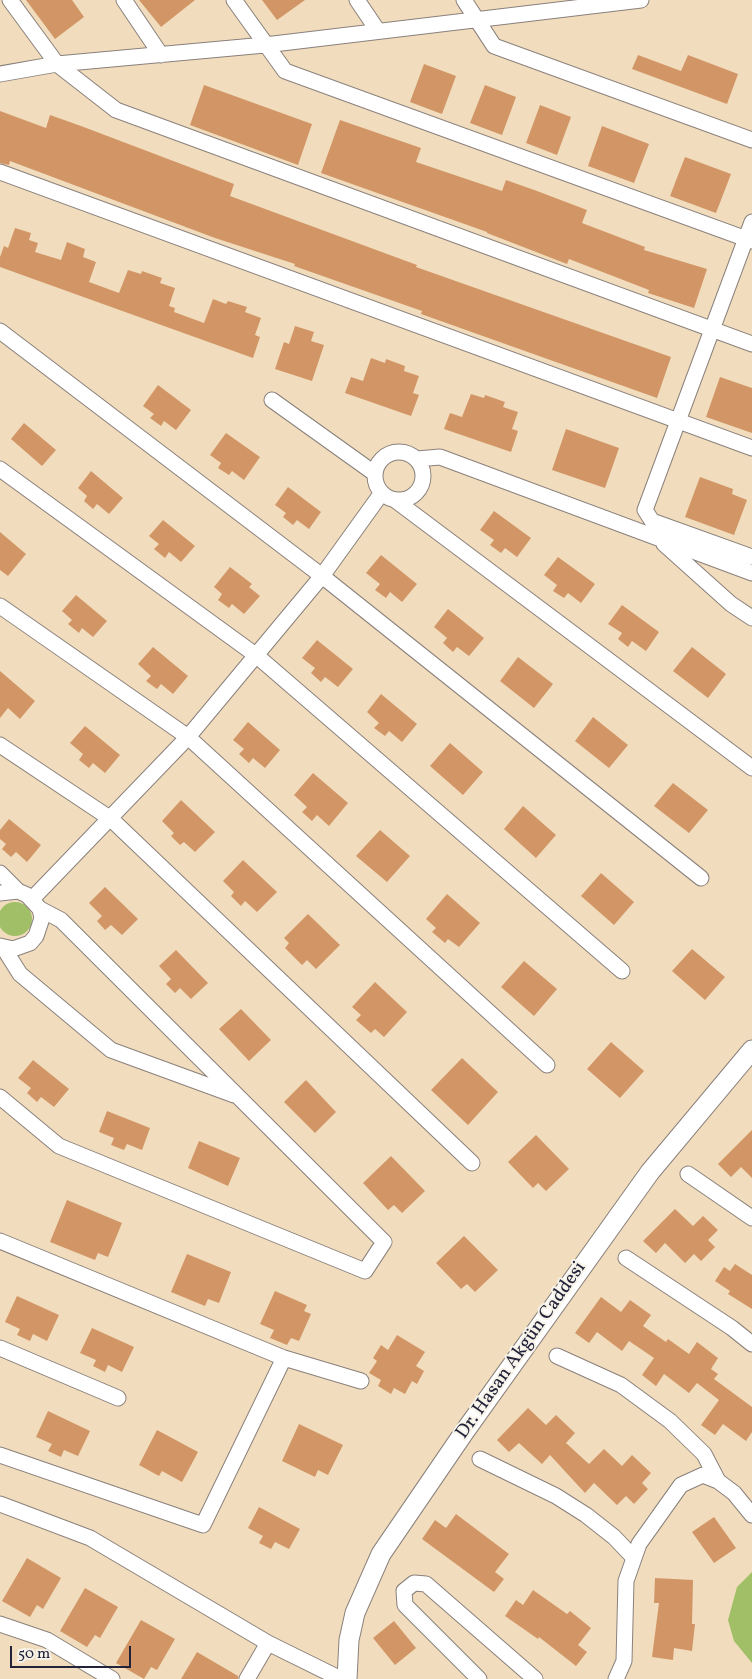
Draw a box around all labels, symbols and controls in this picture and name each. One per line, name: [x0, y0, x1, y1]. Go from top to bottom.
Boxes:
street label: Dr. Hasan Akgün Caddesi: [452, 1258, 592, 1444]
scale bar: [12, 1636, 134, 1668]
text: 50 m: [18, 1644, 50, 1665]

